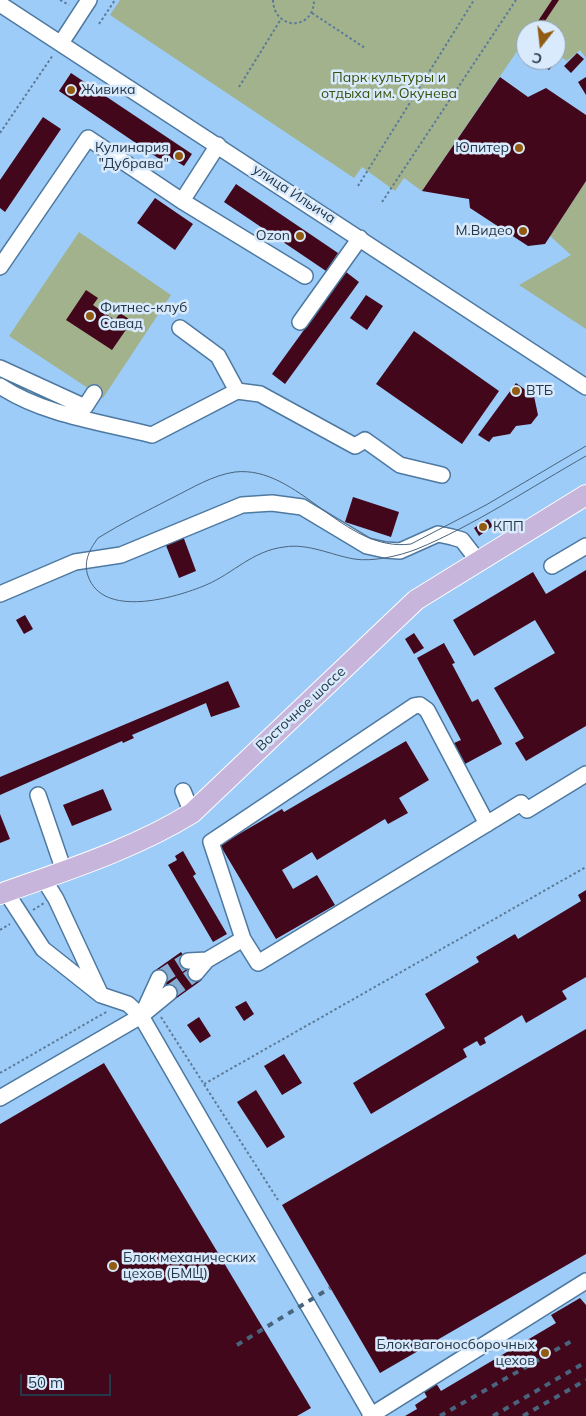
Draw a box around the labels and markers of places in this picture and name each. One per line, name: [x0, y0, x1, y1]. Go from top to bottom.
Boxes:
place label: Живика: [81, 82, 135, 98]
marker: Живика: [65, 84, 77, 96]
place label: Кулинария "Дубрава": [95, 140, 169, 172]
place label: Юпитер: [455, 140, 509, 156]
marker: Юпитер: [513, 142, 525, 154]
marker: Кулинария "Дубрава": [173, 150, 185, 162]
place label: М.Видео: [456, 223, 513, 239]
marker: М.Видео: [517, 225, 529, 237]
place label: Ozon: [256, 228, 290, 244]
marker: Ozon: [294, 230, 306, 242]
place label: Фитнес-клуб Савад: [100, 300, 188, 332]
marker: Фитнес-клуб Савад: [84, 310, 96, 322]
place label: ВТБ: [526, 383, 553, 399]
marker: ВТБ: [510, 385, 522, 397]
place label: КПП: [493, 519, 524, 535]
marker: КПП: [477, 521, 489, 533]
place label: Блок механических цехов (БМЦ): [123, 1250, 256, 1282]
marker: Блок механических цехов (БМЦ): [107, 1260, 119, 1272]
place label: Блок вагоносборочных цехов: [376, 1337, 535, 1370]
marker: Блок вагоносборочных цехов: [539, 1347, 551, 1359]

